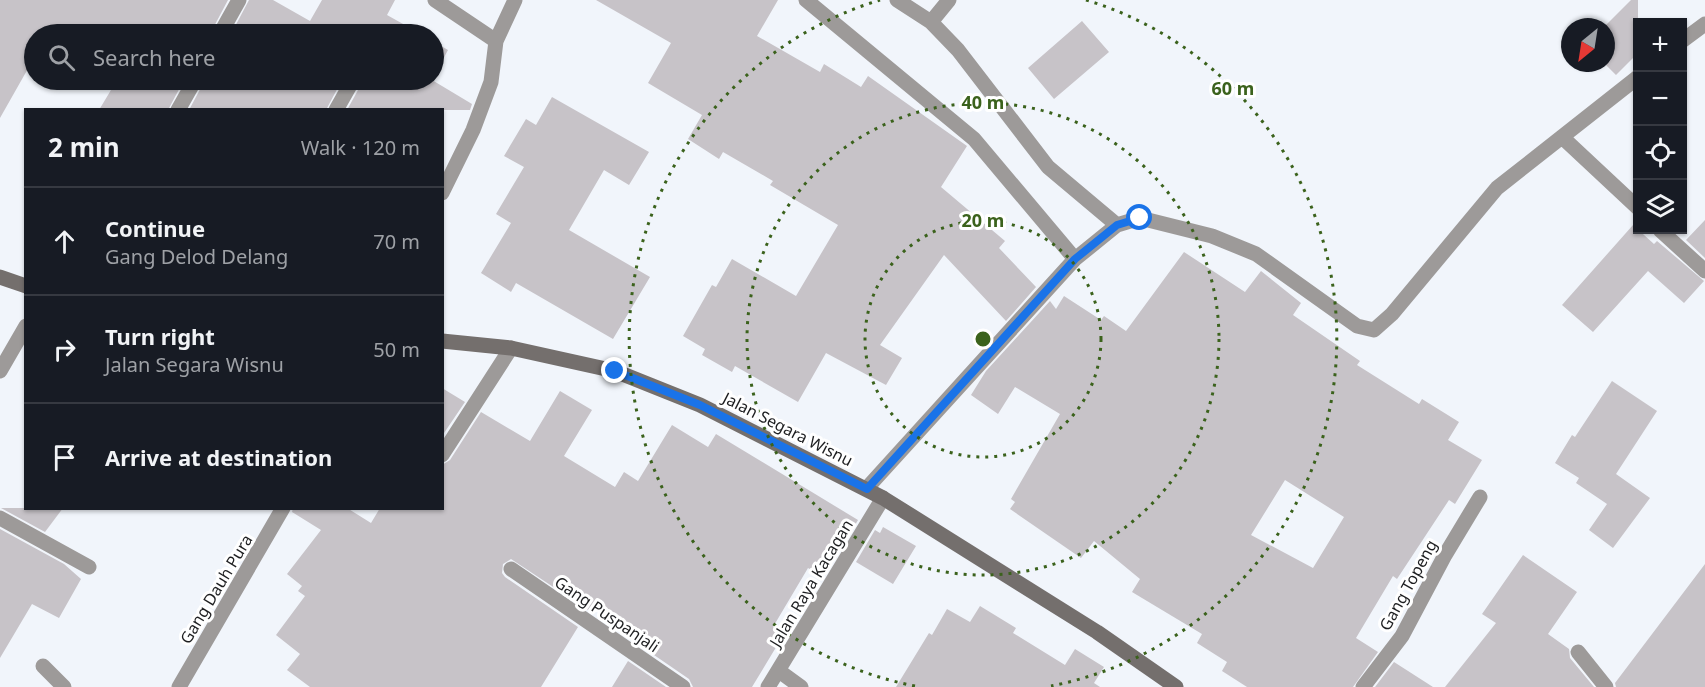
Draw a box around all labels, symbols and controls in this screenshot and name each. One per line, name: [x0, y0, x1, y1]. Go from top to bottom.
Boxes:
north arrow: [1561, 18, 1615, 72]
map controls: [1633, 18, 1687, 234]
button: +: [1633, 18, 1687, 72]
search box: [24, 24, 444, 90]
icon: search: [45, 41, 78, 74]
text: Search here: [93, 42, 215, 72]
button: −: [1633, 72, 1687, 126]
text: 60 m: [1212, 76, 1254, 100]
text: 40 m: [962, 90, 1004, 114]
button: locate: [1633, 126, 1687, 180]
text: 2 min: [48, 129, 120, 165]
text: Walk · 120 m: [301, 134, 420, 161]
button: layers: [1633, 180, 1687, 234]
route start: [1126, 204, 1152, 230]
text: 20 m: [962, 208, 1004, 232]
text: Continue: [105, 213, 205, 243]
icon: ahead: [48, 225, 81, 258]
text: 70 m: [373, 228, 420, 255]
text: Gang Delod Delang: [105, 243, 288, 270]
text: Turn right: [105, 321, 215, 351]
centre of rings: [973, 329, 993, 349]
icon: right: [48, 333, 81, 366]
text: 50 m: [373, 336, 420, 363]
text: Jalan Segara Wisnu: [105, 351, 284, 378]
route end: [601, 357, 627, 383]
street label: Jalan Segara Wisnu: [718, 386, 857, 471]
icon: arrive: [48, 441, 81, 474]
text: Arrive at destination: [105, 442, 332, 472]
street label: Jalan Raya Kacagan: [763, 515, 858, 653]
street label: Gang Dauh Pura: [175, 530, 257, 648]
street label: Gang Topeng: [1374, 536, 1442, 634]
street label: Gang Puspanjali: [550, 571, 664, 657]

